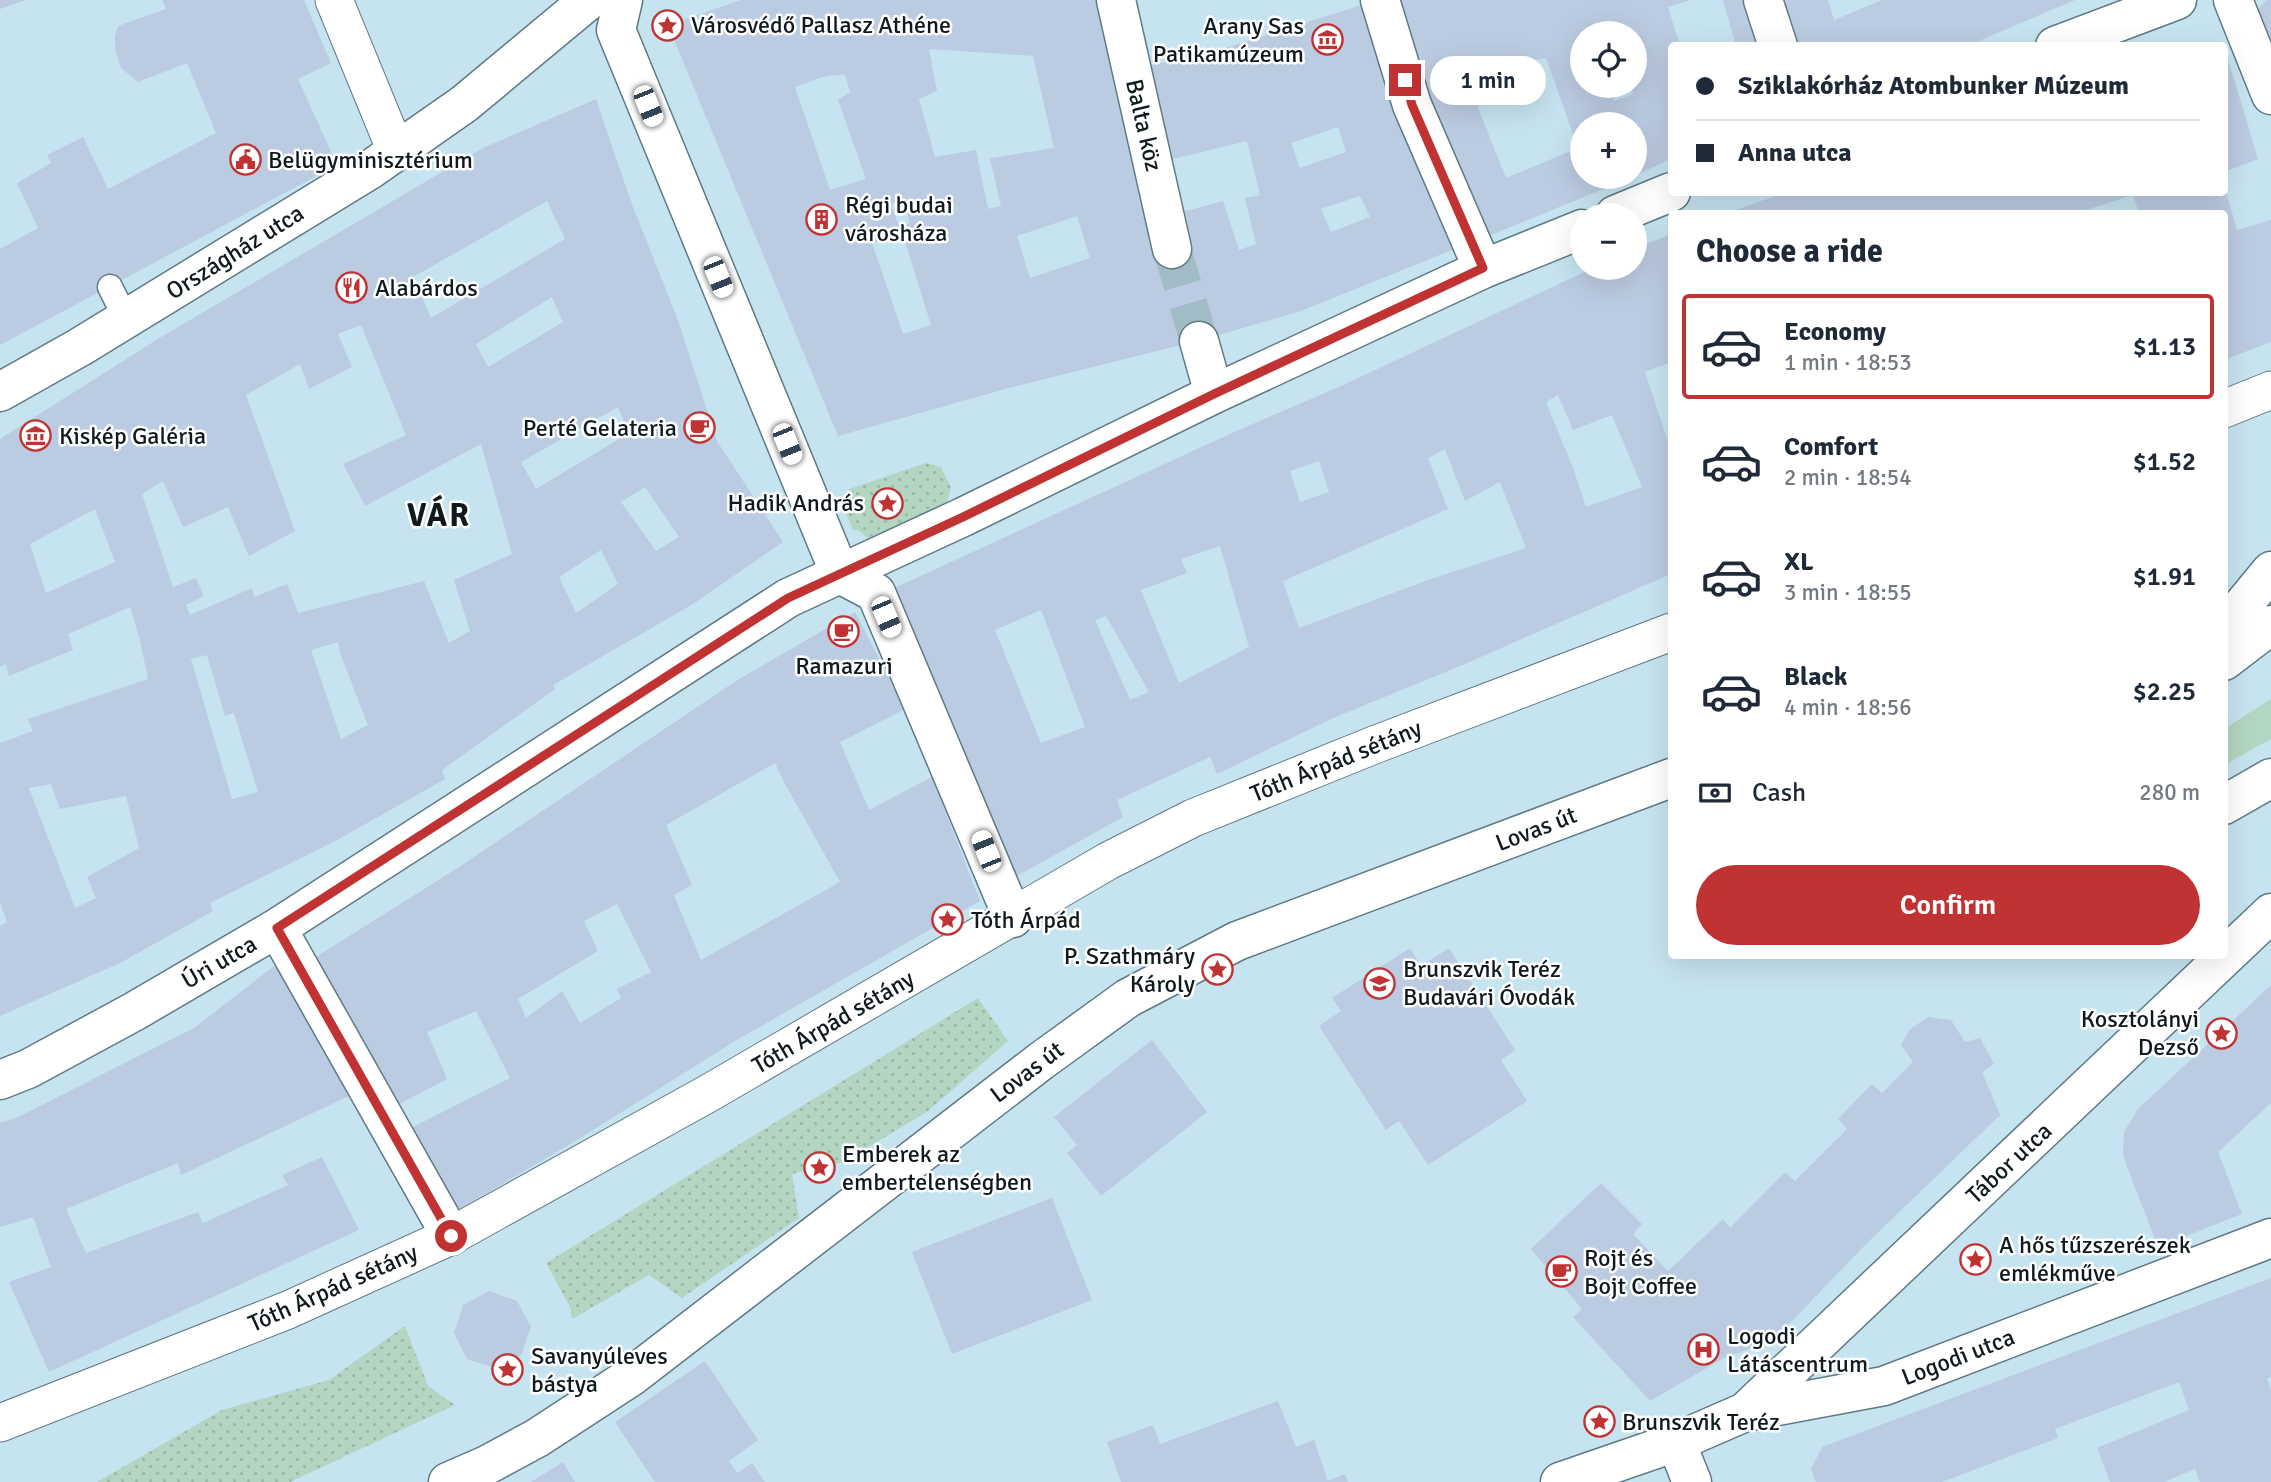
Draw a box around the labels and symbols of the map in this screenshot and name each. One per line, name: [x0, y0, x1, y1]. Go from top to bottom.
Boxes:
place icon: Városvédő Pallasz Athéne: [651, 8, 685, 42]
place label: Városvédő Pallasz Athéne: [691, 10, 951, 40]
place label: Arany Sas Patikamúzeum: [1153, 11, 1304, 69]
museum icon: Arany Sas Patikamúzeum: [1310, 23, 1344, 57]
callout: 1 min: [1430, 56, 1545, 104]
route end: [1389, 64, 1421, 96]
street label: Balta köz: [1119, 76, 1169, 174]
car: [631, 83, 666, 129]
public building icon: Belügyminisztérium: [228, 143, 262, 177]
place label: Belügyminisztérium: [268, 145, 473, 175]
place label: Régi budai városháza: [845, 190, 953, 248]
street label: Országház utca: [161, 198, 309, 306]
building icon: Régi budai városháza: [805, 202, 839, 236]
car: [701, 254, 736, 300]
restaurant icon: Alabárdos: [335, 271, 369, 305]
place label: Alabárdos: [375, 273, 478, 303]
cafe icon: Perté Gelateria: [683, 411, 717, 445]
place label: Perté Gelateria: [523, 413, 677, 443]
museum icon: Kiskép Galéria: [19, 419, 53, 453]
place label: Kiskép Galéria: [59, 421, 206, 451]
car: [770, 421, 805, 467]
place icon: Hadik András: [870, 486, 904, 520]
place label: Hadik András: [727, 488, 864, 518]
district label: VÁR: [407, 494, 471, 535]
car: [869, 594, 904, 640]
cafe icon: Ramazuri: [827, 615, 861, 649]
place label: Ramazuri: [795, 651, 893, 681]
street label: Tóth Árpád sétány: [1246, 713, 1426, 809]
street label: Lovas út: [1491, 800, 1581, 858]
car: [969, 828, 1004, 874]
place icon: Tóth Árpád: [931, 903, 965, 937]
place label: Tóth Árpád: [971, 905, 1081, 935]
street label: Úri utca: [176, 929, 262, 995]
place label: P. Szathmáry Károly: [1064, 941, 1195, 999]
place icon: P. Szathmáry Károly: [1201, 953, 1235, 987]
place label: Brunszvik Teréz Budavári Óvodák: [1403, 954, 1575, 1012]
street label: Tóth Árpád sétány: [747, 963, 919, 1081]
school or university icon: Brunszvik Teréz Budavári Óvodák: [1363, 966, 1397, 1000]
place label: Kosztolányi Dezső: [2081, 1004, 2199, 1062]
place icon: Kosztolányi Dezső: [2205, 1016, 2239, 1050]
street label: Lovas út: [984, 1035, 1070, 1109]
street label: Tábor utca: [1960, 1116, 2058, 1210]
place label: Emberek az embertelenségben: [842, 1139, 1032, 1197]
place icon: Emberek az embertelenségben: [802, 1151, 836, 1185]
route start: [435, 1220, 467, 1252]
place label: A hős tűzszerészek emlékműve: [1999, 1230, 2191, 1288]
street label: Tóth Árpád sétány: [244, 1237, 422, 1339]
place icon: A hős tűzszerészek emlékműve: [1959, 1242, 1993, 1276]
place label: Rojt és Bojt Coffee: [1584, 1243, 1697, 1301]
cafe icon: Rojt és Bojt Coffee: [1544, 1255, 1578, 1289]
place label: Logodi Látáscentrum: [1727, 1321, 1868, 1379]
street label: Logodi utca: [1897, 1322, 2019, 1392]
hospital icon: Logodi Látáscentrum: [1687, 1333, 1721, 1367]
place label: Savanyúleves bástya: [531, 1341, 668, 1399]
place icon: Savanyúleves bástya: [491, 1353, 525, 1387]
place icon: Brunszvik Teréz: [1582, 1405, 1616, 1439]
place label: Brunszvik Teréz: [1622, 1407, 1780, 1437]

